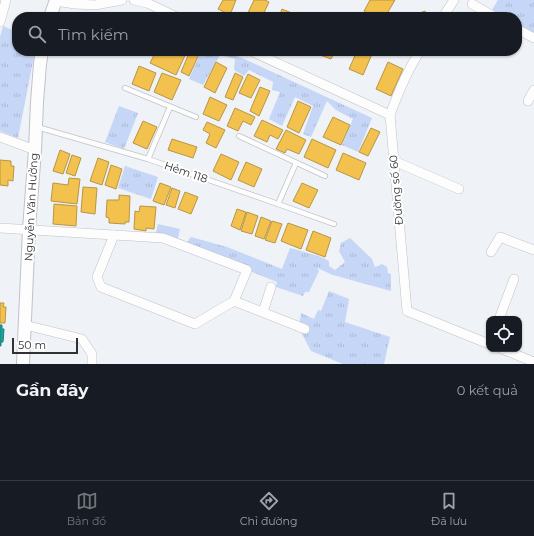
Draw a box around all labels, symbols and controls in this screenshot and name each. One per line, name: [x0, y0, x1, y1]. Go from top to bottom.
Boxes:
search box: [12, 12, 522, 56]
icon: search: [26, 23, 48, 45]
text: Tìm kiếm: [58, 25, 129, 44]
street label: Nguyễn Văn Hưởng: [21, 152, 41, 262]
street label: Đường số 60: [386, 154, 406, 226]
street label: Hẻm 118: [162, 158, 210, 186]
map controls: [486, 316, 522, 352]
button: locate: [486, 316, 522, 352]
scale bar: [12, 336, 78, 355]
text: 50 m: [18, 338, 46, 352]
text: Gần đây: [16, 380, 88, 400]
text: 0 kết quả: [457, 382, 518, 398]
tab: Bản đồ: [67, 490, 106, 528]
tab: Chỉ đường: [240, 490, 297, 528]
tab: Đã lưu: [431, 490, 467, 528]

